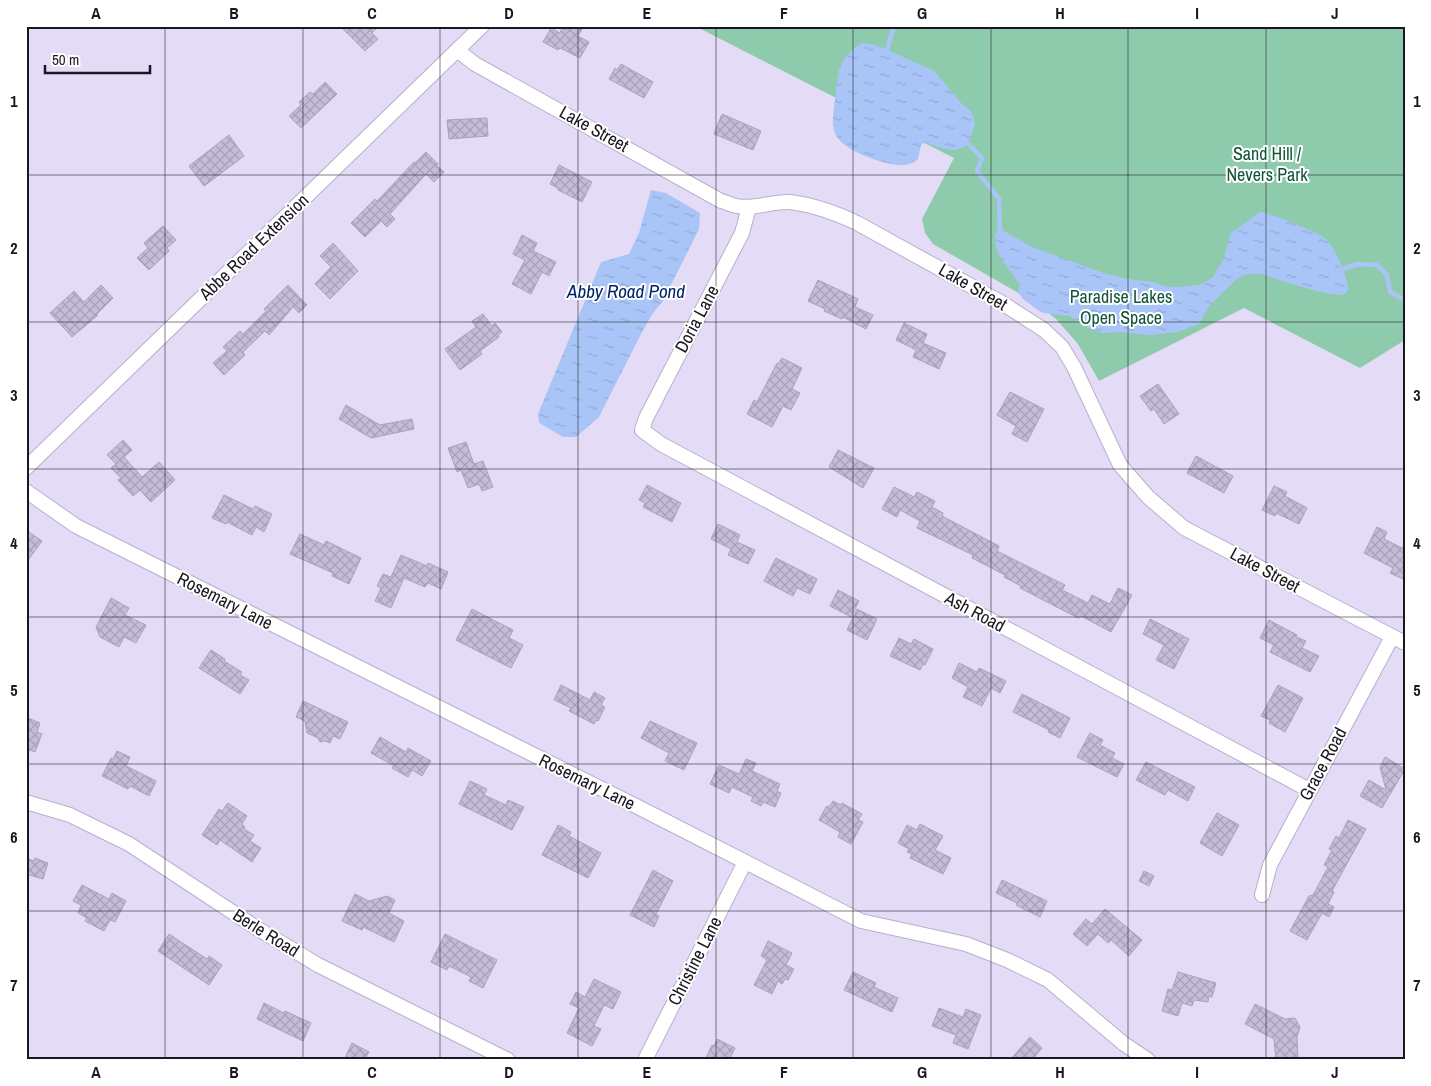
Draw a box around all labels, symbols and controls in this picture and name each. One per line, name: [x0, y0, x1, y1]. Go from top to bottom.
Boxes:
text: A: [91, 2, 101, 24]
text: B: [229, 2, 239, 24]
text: C: [367, 2, 377, 24]
text: D: [504, 2, 514, 24]
text: E: [643, 2, 652, 24]
text: F: [780, 2, 788, 24]
text: G: [917, 2, 927, 24]
text: H: [1055, 2, 1065, 24]
text: I: [1195, 2, 1199, 24]
text: J: [1331, 2, 1339, 24]
scale bar: [45, 42, 150, 74]
text: 50 m: [52, 49, 79, 70]
text: 1: [10, 90, 18, 112]
text: 1: [1413, 90, 1421, 112]
street label: Lake Street: [555, 99, 633, 158]
park label: Sand Hill / Nevers Park: [1226, 141, 1308, 187]
street label: Abbe Road Extension: [193, 188, 314, 306]
text: 2: [10, 237, 18, 259]
text: 2: [1413, 237, 1421, 259]
street label: Lake Street: [934, 257, 1012, 316]
water label: Abby Road Pond: [566, 278, 685, 304]
street label: Doria Lane: [668, 281, 725, 357]
park label: Paradise Lakes Open Space: [1070, 284, 1172, 330]
text: 3: [10, 384, 18, 406]
text: 3: [1413, 384, 1421, 406]
text: 4: [10, 532, 18, 554]
text: 4: [1413, 532, 1421, 554]
street label: Lake Street: [1226, 541, 1304, 598]
street label: Rosemary Lane: [173, 566, 277, 635]
street label: Ash Road: [940, 585, 1010, 638]
text: 5: [10, 679, 18, 701]
text: 5: [1413, 679, 1421, 701]
street label: Grace Road: [1293, 723, 1352, 805]
street label: Rosemary Lane: [535, 747, 640, 816]
text: 6: [10, 826, 18, 848]
text: 6: [1413, 826, 1421, 848]
street label: Berle Road: [228, 902, 304, 963]
street label: Christine Lane: [661, 912, 728, 1010]
text: 7: [10, 974, 18, 996]
text: 7: [1413, 974, 1421, 996]
text: A: [91, 1061, 101, 1083]
text: B: [229, 1061, 239, 1083]
text: C: [367, 1061, 377, 1083]
text: D: [504, 1061, 514, 1083]
text: E: [643, 1061, 652, 1083]
text: F: [780, 1061, 788, 1083]
text: G: [917, 1061, 927, 1083]
text: H: [1055, 1061, 1065, 1083]
text: I: [1195, 1061, 1199, 1083]
text: J: [1331, 1061, 1339, 1083]

